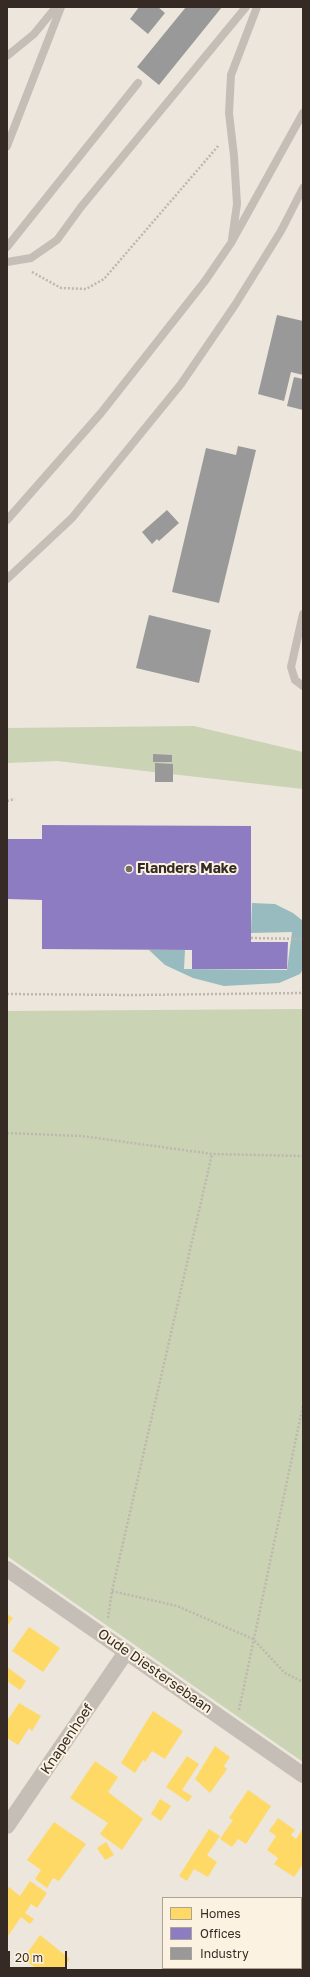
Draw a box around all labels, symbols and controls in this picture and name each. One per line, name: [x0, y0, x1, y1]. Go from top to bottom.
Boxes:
place label: Flanders Make: [137, 861, 237, 877]
marker: Flanders Make: [124, 864, 134, 874]
street label: Oude Diestersebaan: [95, 1625, 215, 1717]
street label: Knapenhoef: [37, 1700, 97, 1778]
legend: [162, 1897, 302, 1969]
text: Homes: [200, 1906, 240, 1921]
text: Offices: [200, 1926, 241, 1941]
scale bar: [10, 1943, 69, 1969]
text: Industry: [200, 1946, 249, 1961]
text: 20 m: [15, 1950, 43, 1965]

